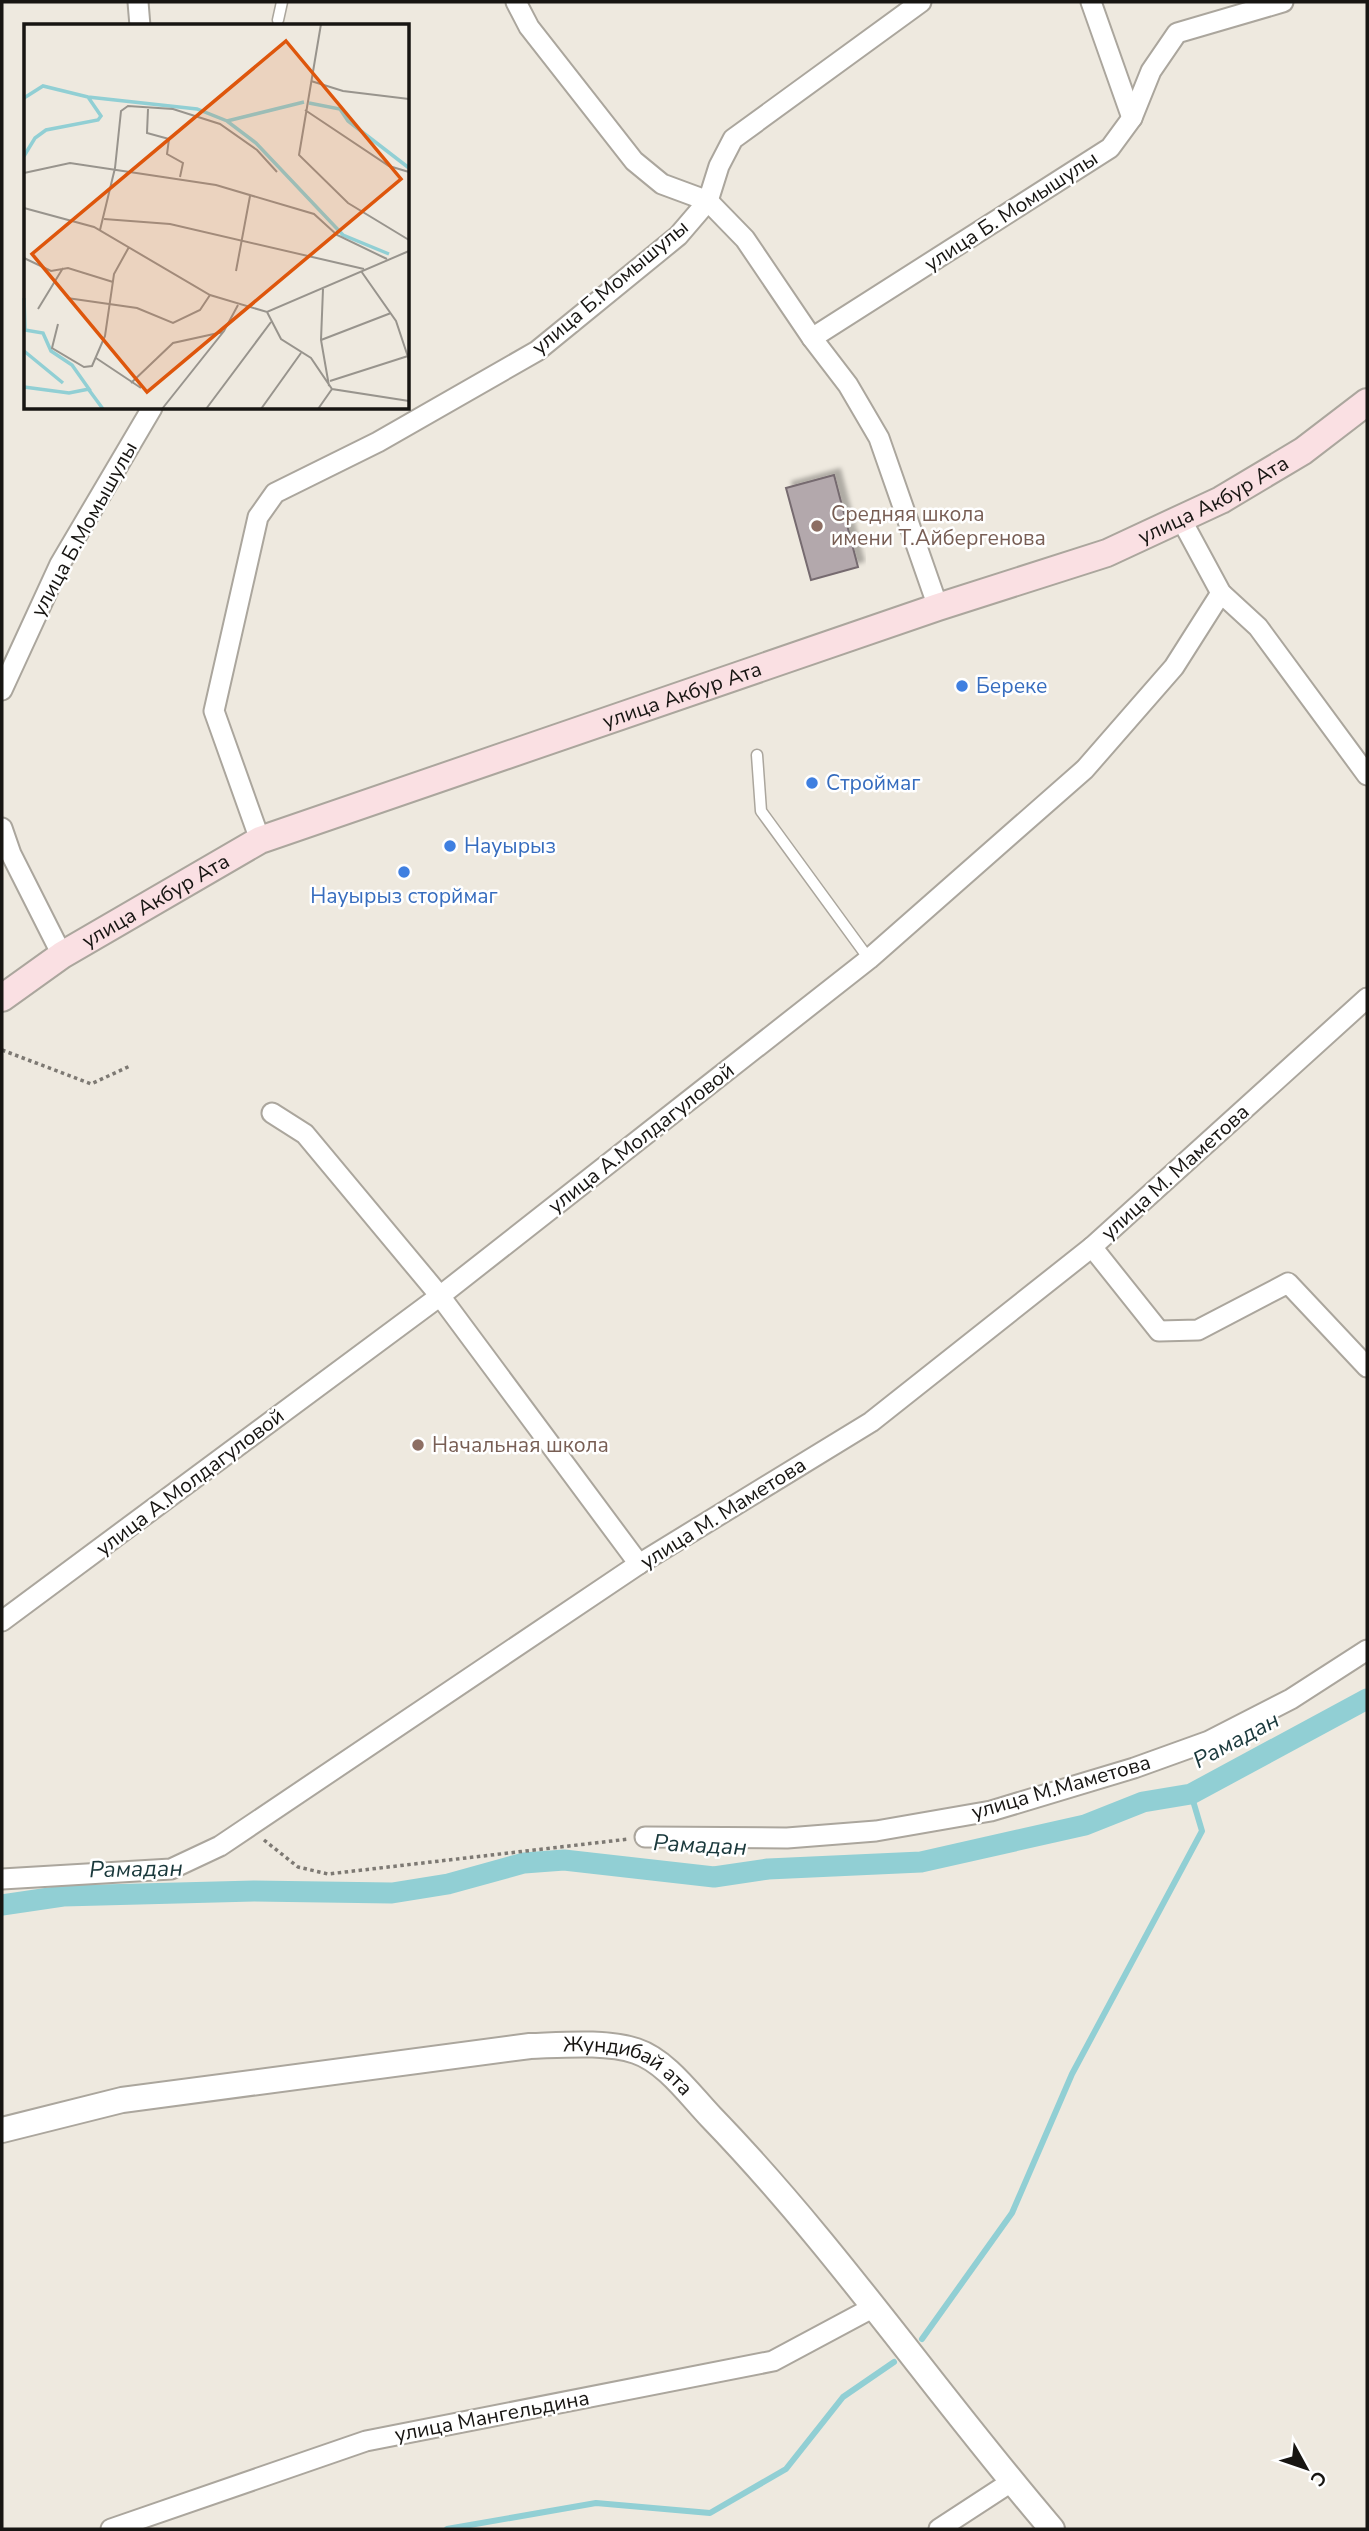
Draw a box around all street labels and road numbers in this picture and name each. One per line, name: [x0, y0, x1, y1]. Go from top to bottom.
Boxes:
street label: улица Б. Момышулы: [919, 144, 1103, 278]
street label: улица Б.Момышулы: [526, 213, 694, 361]
street label: улица Б.Момышулы: [24, 436, 144, 622]
street label: улица Акбур Ата: [1133, 449, 1294, 551]
street label: улица Акбур Ата: [599, 655, 765, 735]
street label: улица Акбур Ата: [77, 847, 235, 955]
street label: улица А.Молдагуловой: [542, 1056, 740, 1220]
street label: улица М. Маметова: [1095, 1098, 1255, 1246]
street label: улица А.Молдагуловой: [90, 1402, 290, 1562]
street label: улица М. Маметова: [635, 1451, 811, 1575]
street label: улица М.Маметова: [968, 1748, 1154, 1826]
street label: Жундибай ата: [563, 2030, 699, 2102]
street label: улица Мангельдина: [392, 2383, 592, 2449]

